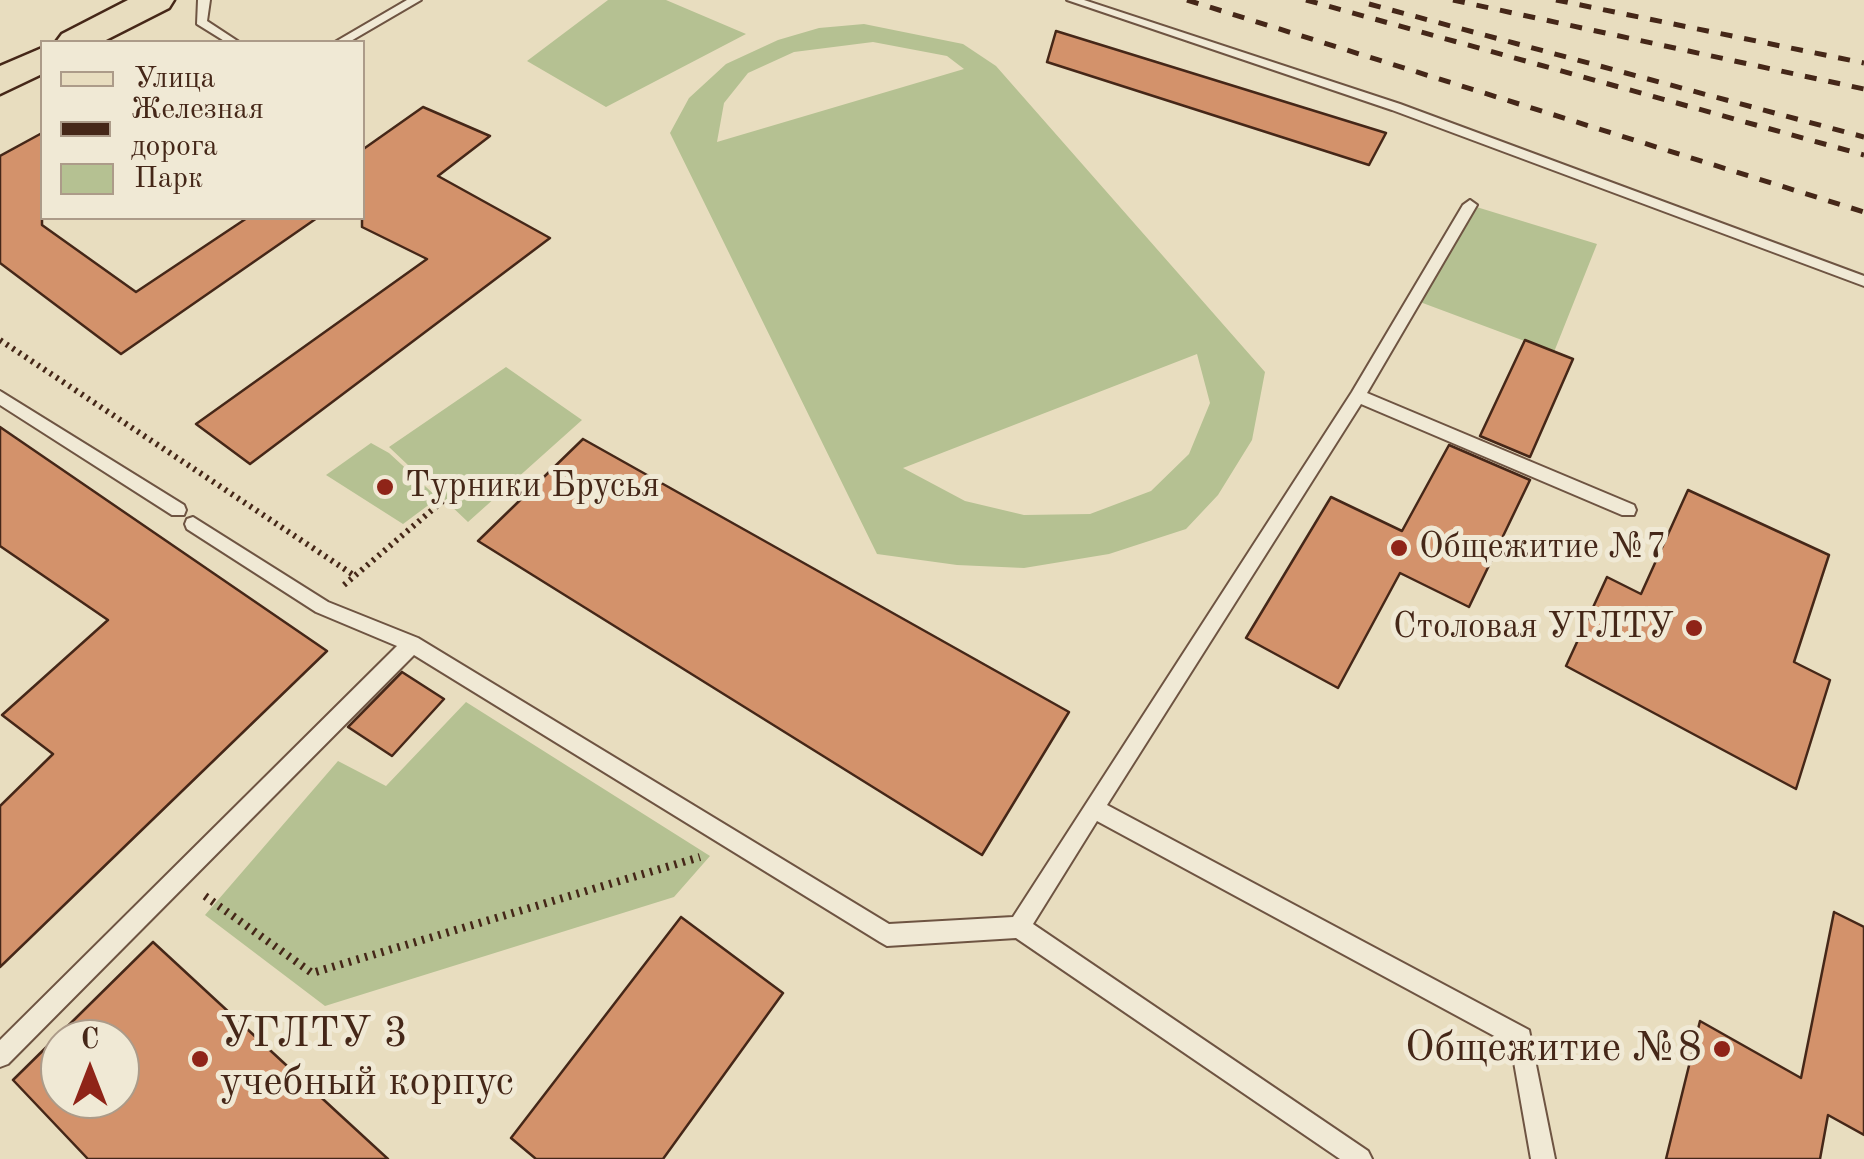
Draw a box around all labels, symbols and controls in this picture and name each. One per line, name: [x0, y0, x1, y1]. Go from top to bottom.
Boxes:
legend: [40, 40, 365, 220]
text: Улица: [134, 64, 215, 94]
text: Железная дорога: [131, 95, 264, 162]
text: Парк: [134, 164, 203, 194]
place label: Турники Брусья: [405, 466, 660, 508]
marker: Турники Брусья: [374, 476, 396, 498]
place label: Общежитие №7: [1419, 527, 1666, 569]
marker: Общежитие №7: [1388, 537, 1410, 559]
place label: Столовая УГЛТУ: [1393, 607, 1674, 649]
marker: Столовая УГЛТУ: [1683, 617, 1705, 639]
place label: УГЛТУ 3 учебный корпус: [220, 1010, 514, 1108]
north arrow: [40, 1019, 140, 1119]
place label: Общежитие №8: [1405, 1024, 1702, 1074]
text: С: [81, 1027, 99, 1055]
marker: Общежитие №8: [1711, 1038, 1733, 1060]
marker: УГЛТУ 3 учебный корпус: [189, 1048, 211, 1070]

